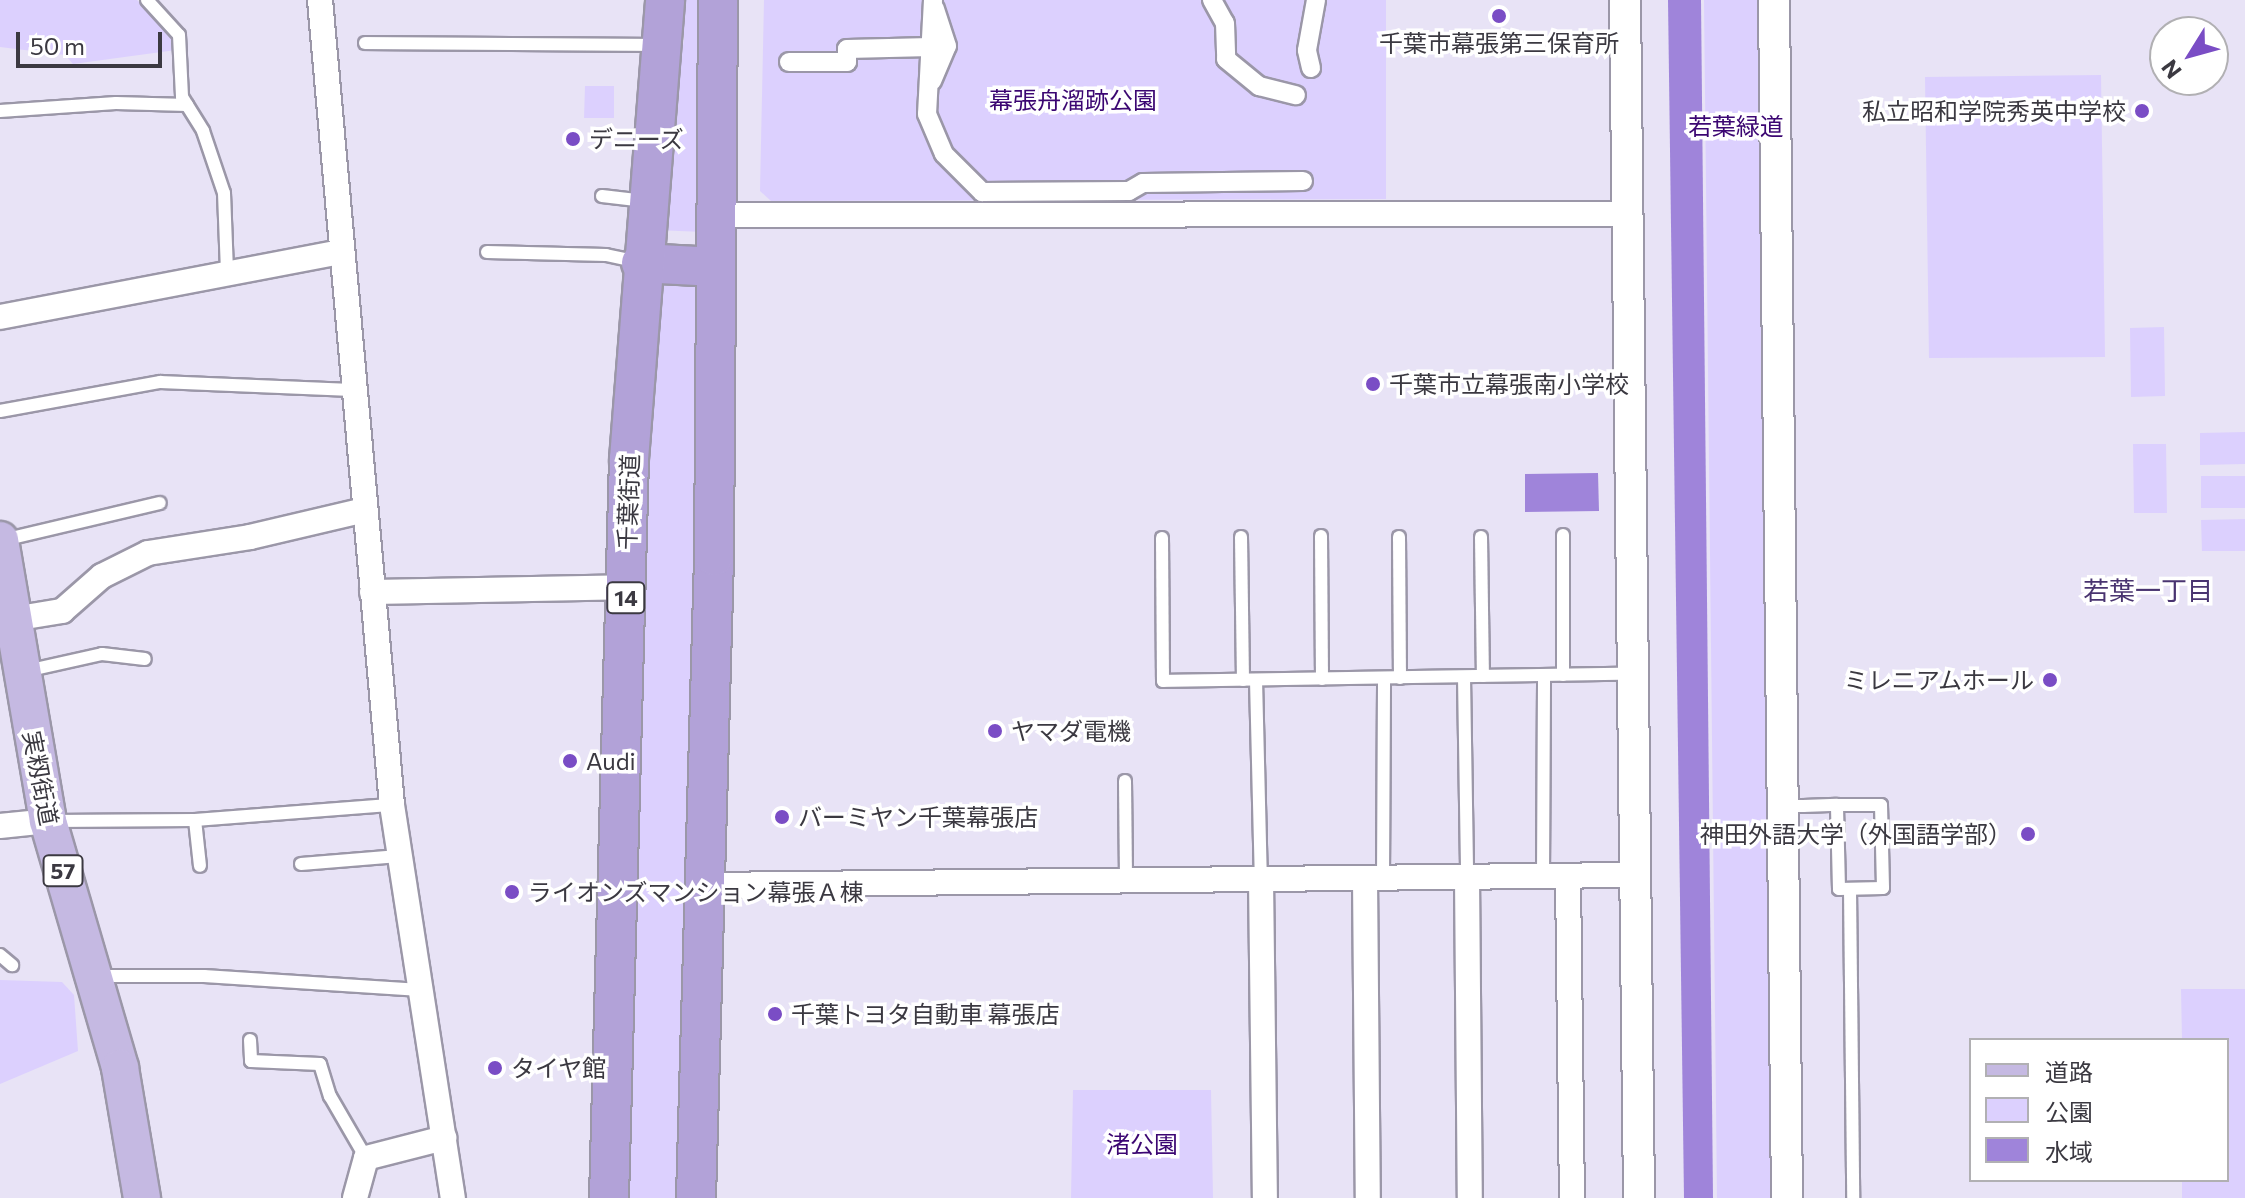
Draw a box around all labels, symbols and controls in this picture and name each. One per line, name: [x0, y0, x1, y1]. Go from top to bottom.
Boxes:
marker: 千葉市幕張第三保育所: [1490, 7, 1508, 25]
scale bar: [20, 16, 166, 66]
north arrow: [2149, 16, 2229, 96]
place label: 千葉市幕張第三保育所: [1379, 29, 1619, 57]
text: 50 m: [30, 31, 85, 60]
text: N: [2155, 55, 2187, 84]
park label: 幕張舟溜跡公園: [989, 86, 1157, 114]
place label: 私立昭和学院秀英中学校: [1862, 97, 2126, 125]
marker: 私立昭和学院秀英中学校: [2133, 102, 2151, 120]
park label: 若葉緑道: [1688, 112, 1784, 140]
place label: デニーズ: [589, 125, 685, 153]
marker: デニーズ: [564, 130, 582, 148]
place label: 千葉市立幕張南小学校: [1389, 370, 1629, 398]
marker: 千葉市立幕張南小学校: [1364, 375, 1382, 393]
street label: 千葉街道: [612, 454, 644, 550]
district label: 若葉一丁目: [2083, 574, 2213, 606]
road number: 14: [606, 580, 646, 616]
place label: ミレニアムホール: [1842, 666, 2034, 694]
marker: ミレニアムホール: [2041, 671, 2059, 689]
place label: ヤマダ電機: [1011, 717, 1131, 745]
marker: ヤマダ電機: [986, 722, 1004, 740]
street label: 実籾街道: [18, 728, 64, 828]
place label: Audi: [586, 747, 636, 775]
marker: Audi: [561, 752, 579, 770]
place label: バーミヤン千葉幕張店: [798, 803, 1038, 831]
marker: バーミヤン千葉幕張店: [773, 808, 791, 826]
place label: 神田外語大学（外国語学部）: [1700, 820, 2012, 848]
marker: 神田外語大学（外国語学部）: [2019, 825, 2037, 843]
road number: 57: [41, 853, 85, 889]
place label: ライオンズマンション幕張Ａ棟: [528, 878, 864, 906]
marker: ライオンズマンション幕張Ａ棟: [503, 883, 521, 901]
place label: 千葉トヨタ自動車 幕張店: [791, 1000, 1060, 1028]
marker: 千葉トヨタ自動車 幕張店: [766, 1005, 784, 1023]
legend: [1969, 1038, 2229, 1182]
place label: タイヤ館: [511, 1054, 607, 1082]
text: 道路: [2045, 1057, 2093, 1086]
marker: タイヤ館: [486, 1059, 504, 1077]
text: 公園: [2045, 1097, 2093, 1126]
park label: 渚公園: [1106, 1130, 1178, 1158]
text: 水域: [2045, 1137, 2093, 1166]

